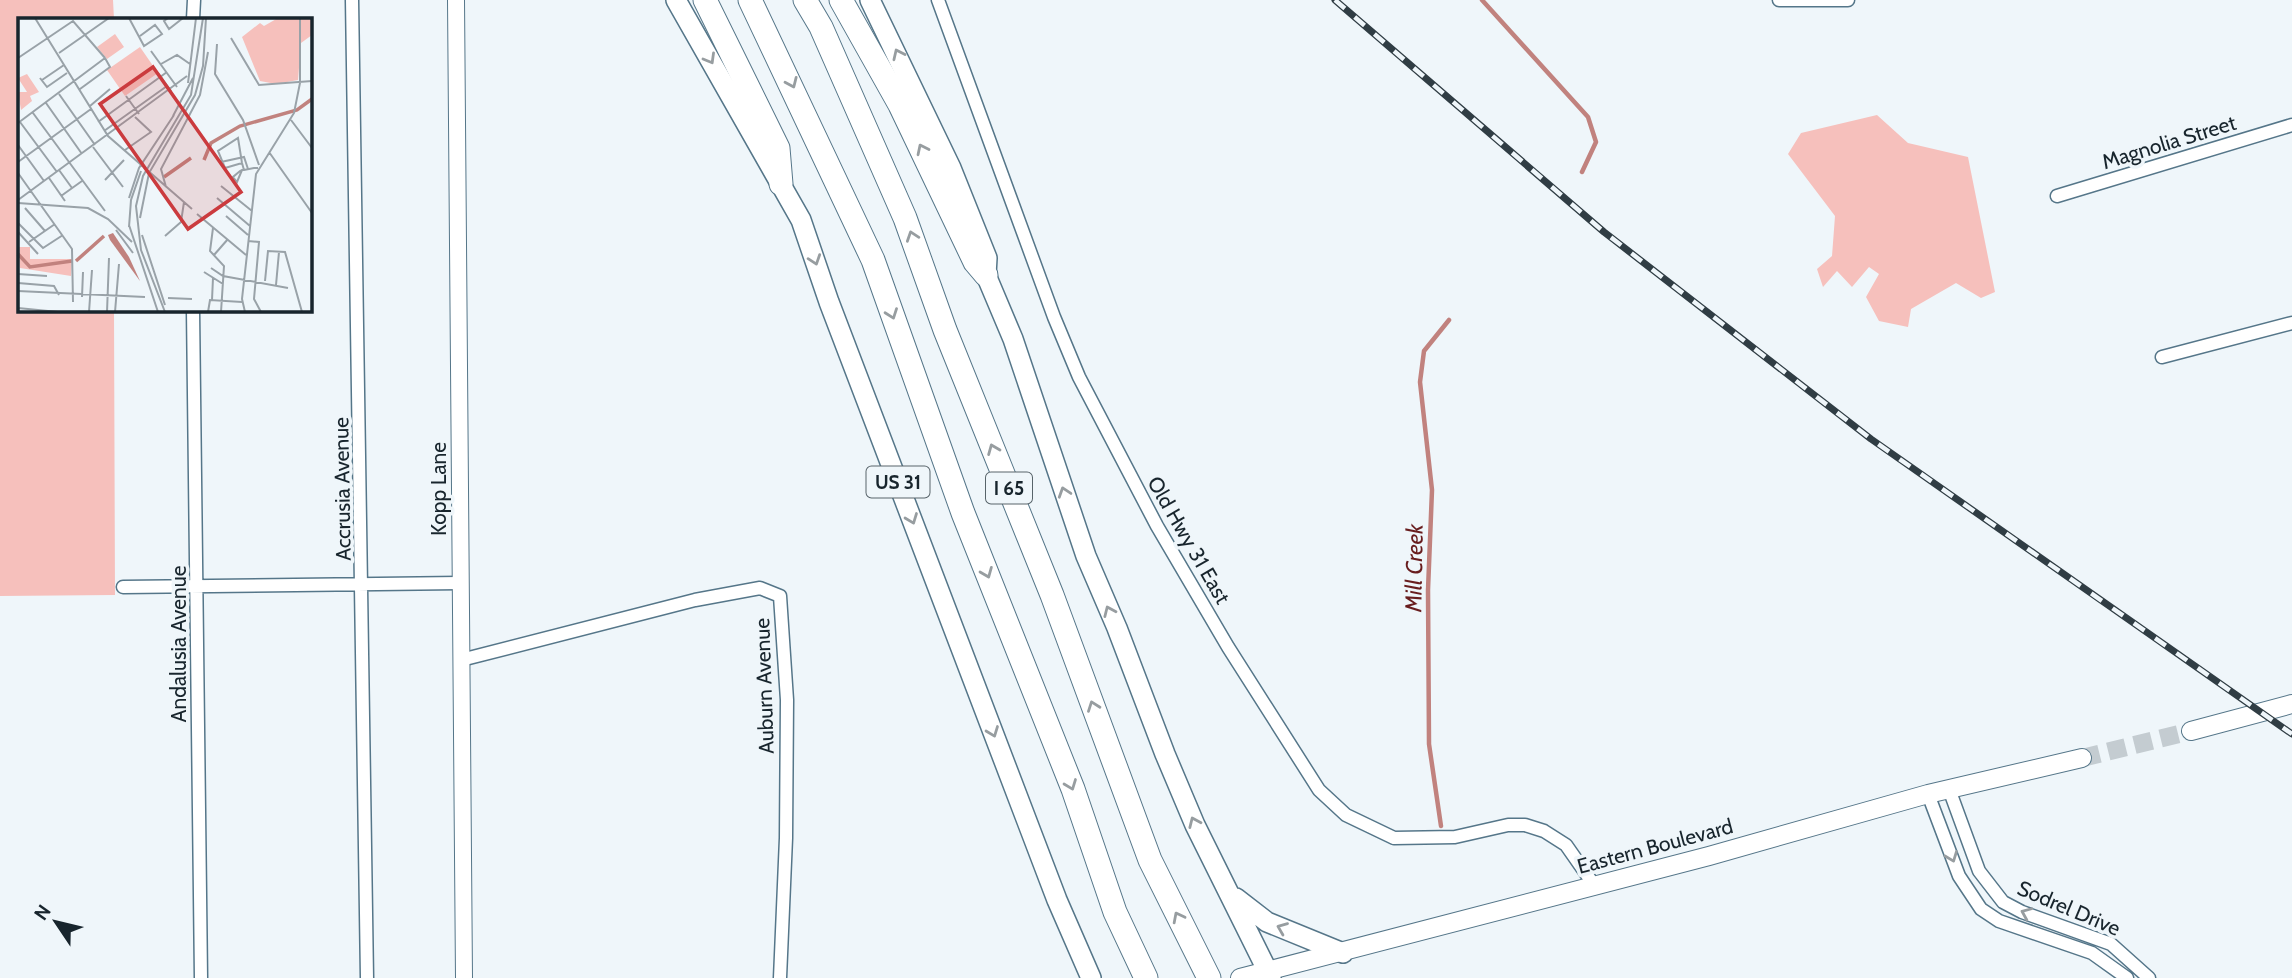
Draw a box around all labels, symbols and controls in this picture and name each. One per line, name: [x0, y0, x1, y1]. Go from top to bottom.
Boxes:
inset map: [18, 18, 312, 312]
one-way arrow: [892, 49, 906, 61]
one-way arrow: [702, 52, 715, 65]
one-way arrow: [784, 76, 798, 88]
street label: Magnolia Street: [2099, 110, 2239, 174]
one-way arrow: [916, 144, 930, 156]
one-way arrow: [906, 231, 920, 243]
one-way arrow: [807, 254, 821, 266]
one-way arrow: [884, 307, 898, 319]
street label: Accrusia Avenue: [328, 417, 356, 561]
street label: Kopp Lane: [426, 442, 451, 536]
one-way arrow: [987, 443, 1001, 455]
road number: US 31: [866, 467, 930, 498]
road number: I 65: [986, 472, 1032, 503]
street label: Old Hwy 31 East: [1142, 472, 1236, 608]
one-way arrow: [1058, 486, 1072, 498]
one-way arrow: [904, 513, 918, 525]
water label: Mill Creek: [1399, 523, 1429, 613]
street label: Andalusia Avenue: [166, 565, 191, 722]
one-way arrow: [979, 567, 993, 579]
one-way arrow: [1103, 605, 1117, 618]
street label: Auburn Avenue: [749, 617, 779, 754]
one-way arrow: [1087, 701, 1101, 713]
one-way arrow: [984, 725, 998, 737]
one-way arrow: [1063, 778, 1077, 791]
street label: Eastern Boulevard: [1574, 813, 1736, 879]
one-way arrow: [1188, 816, 1202, 829]
one-way arrow: [1944, 851, 1958, 863]
street label: Sodrel Drive: [2014, 875, 2124, 941]
north arrow: [21, 887, 91, 957]
text: N: [29, 900, 56, 925]
one-way arrow: [2021, 907, 2033, 921]
one-way arrow: [1173, 912, 1187, 924]
one-way arrow: [1277, 922, 1289, 936]

